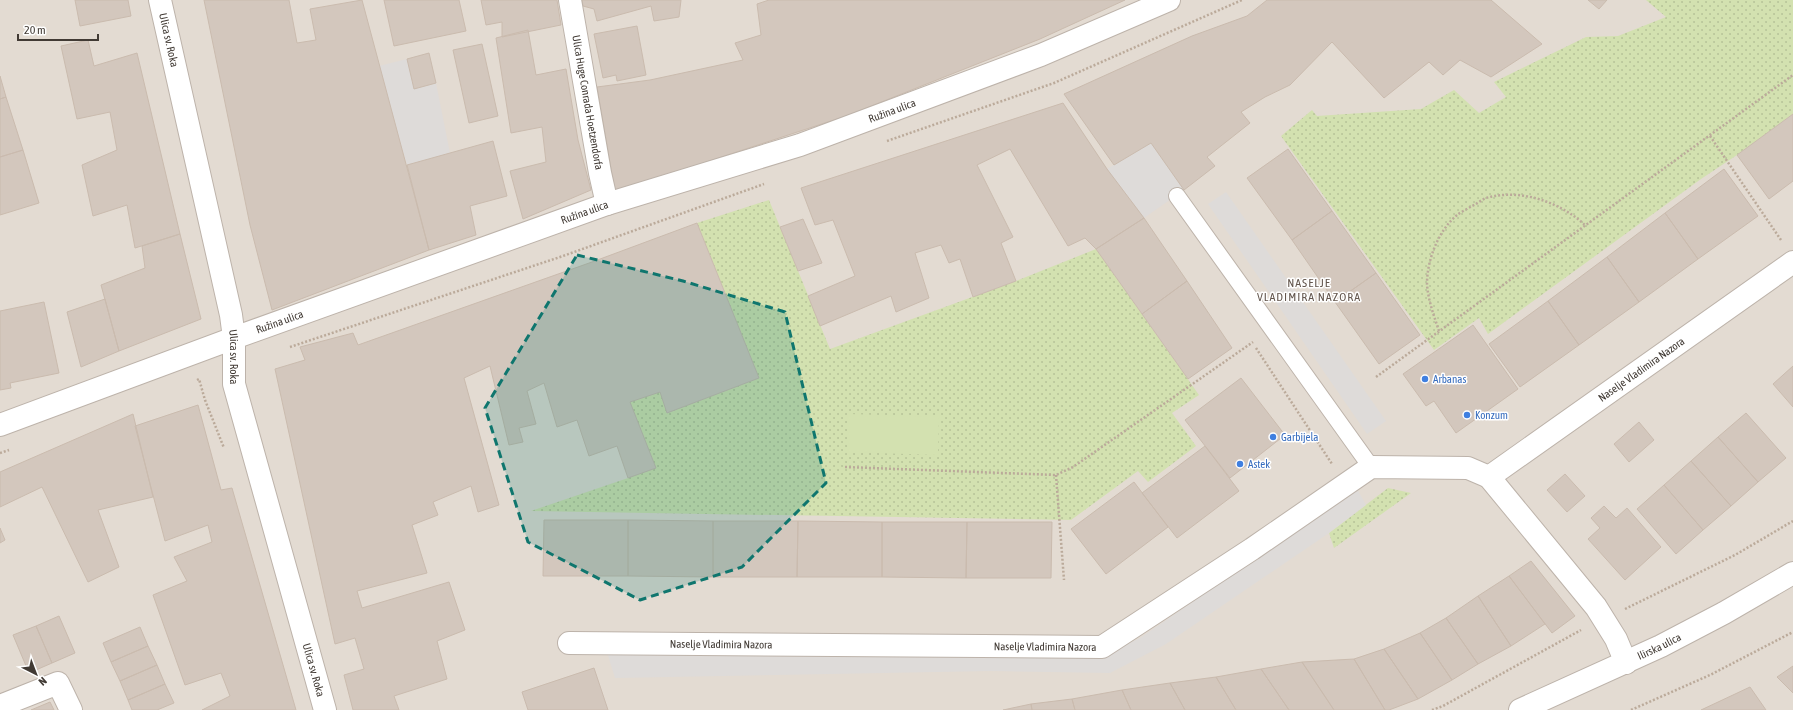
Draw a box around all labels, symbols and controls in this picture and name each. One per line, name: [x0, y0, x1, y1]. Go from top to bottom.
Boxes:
street label: Ulica sv. Roka: [157, 12, 181, 68]
scale bar: [18, 16, 98, 42]
text: 20 m: [24, 23, 46, 37]
street label: Ulica Huge Conrada Hoetzendorfa: [570, 34, 605, 171]
street label: Ružina ulica: [867, 96, 917, 125]
street label: Ružina ulica: [559, 198, 610, 226]
district label: NASELJE VLADIMIRA NAZORA: [1257, 276, 1361, 304]
street label: Ružina ulica: [254, 308, 305, 336]
street label: Ulica sv. Roka: [227, 329, 240, 384]
street label: Naselje Vladimira Nazora: [1596, 335, 1687, 404]
place label: Arbanas: [1433, 373, 1466, 385]
marker: Arbanas: [1420, 374, 1430, 384]
place label: Konzum: [1475, 409, 1508, 421]
marker: Konzum: [1462, 410, 1472, 420]
place label: Garbijela: [1281, 431, 1319, 443]
marker: Garbijela: [1268, 432, 1278, 442]
place label: Astek: [1248, 458, 1270, 470]
marker: Astek: [1235, 459, 1245, 469]
street label: Ilirska ulica: [1635, 631, 1683, 662]
street label: Naselje Vladimira Nazora: [670, 638, 772, 651]
street label: Naselje Vladimira Nazora: [994, 640, 1096, 653]
street label: Ulica sv. Roka: [301, 642, 327, 698]
north arrow: [16, 654, 56, 694]
text: N: [36, 675, 49, 688]

